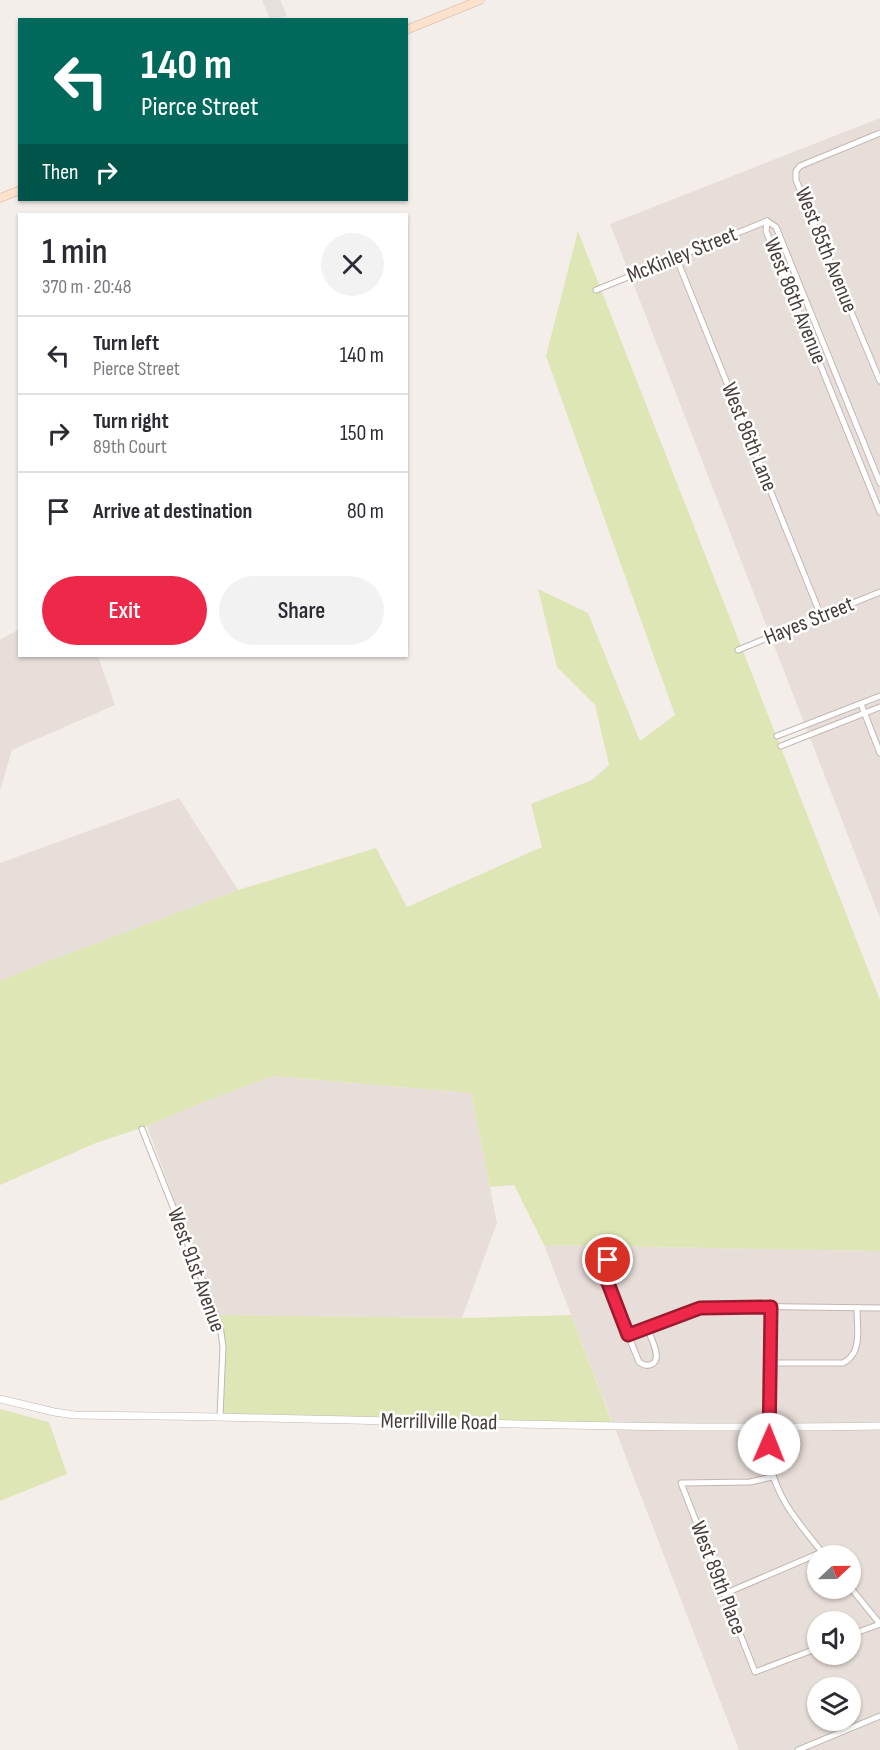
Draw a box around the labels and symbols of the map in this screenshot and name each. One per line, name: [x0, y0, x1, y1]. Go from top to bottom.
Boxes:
street label: West 85th Avenue: [789, 183, 863, 317]
street label: McKinley Street: [623, 221, 741, 289]
street label: West 86th Avenue: [757, 234, 833, 368]
street label: West 86th Lane: [715, 379, 783, 495]
street label: Hayes Street: [760, 591, 858, 651]
street label: West 91st Avenue: [161, 1204, 231, 1336]
pin: [582, 1234, 633, 1285]
street label: Merrillville Road: [380, 1407, 498, 1437]
position arrow: [737, 1412, 801, 1476]
street label: West 89th Place: [684, 1517, 752, 1639]
north arrow: [807, 1545, 861, 1599]

